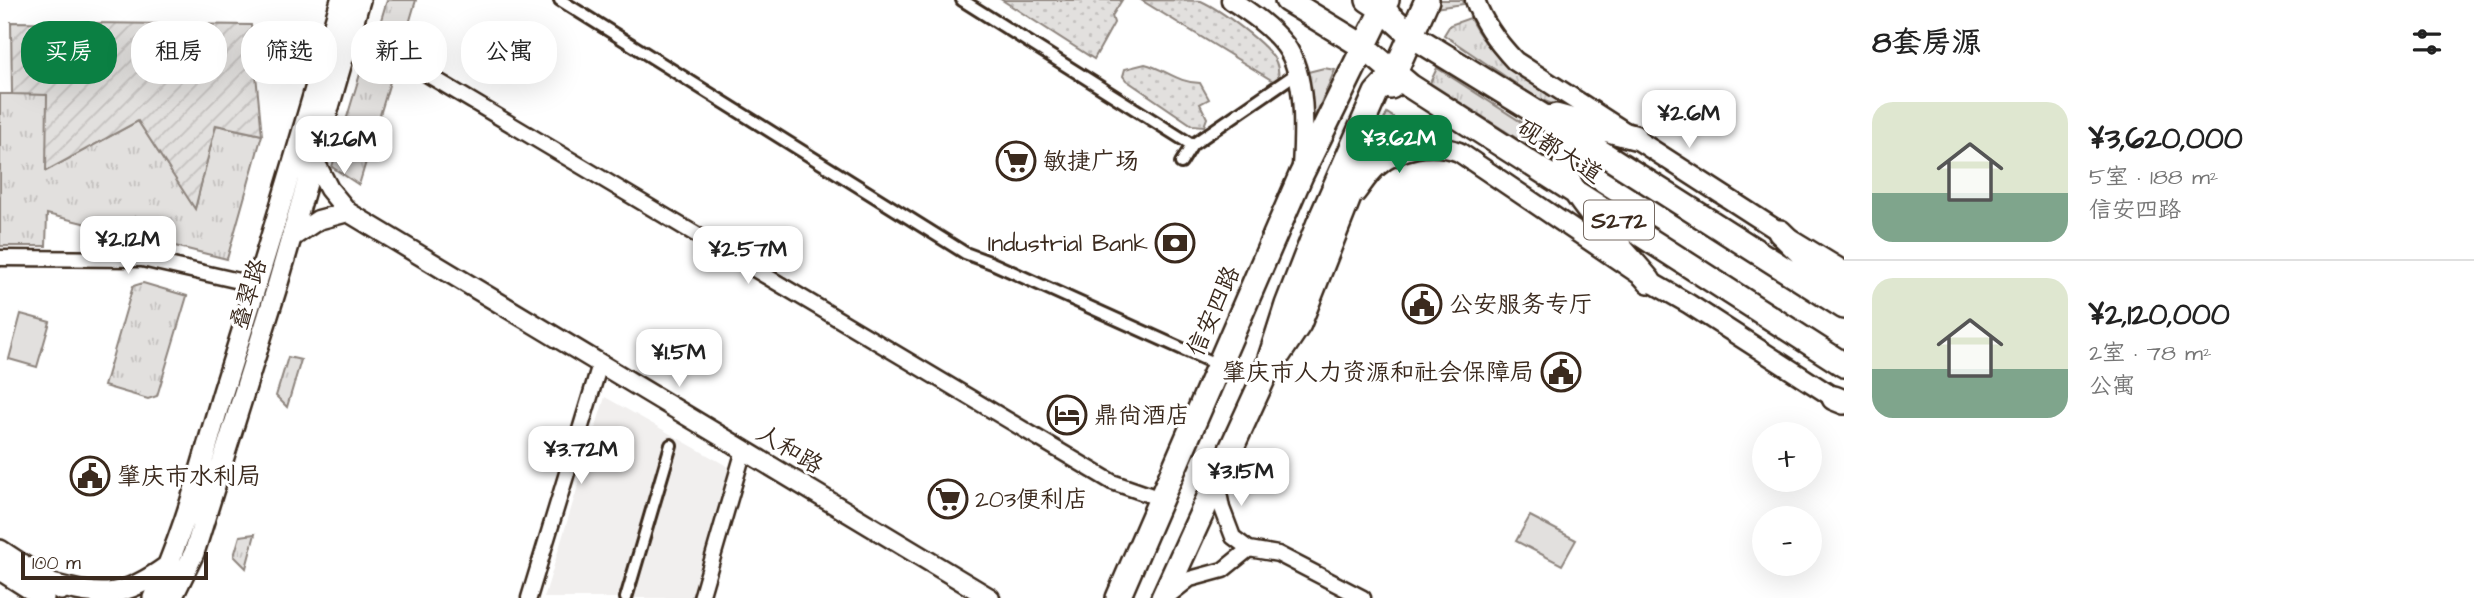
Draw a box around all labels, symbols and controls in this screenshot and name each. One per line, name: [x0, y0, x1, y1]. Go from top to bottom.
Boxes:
chip: 买房: [21, 21, 117, 84]
chip: 租房: [131, 21, 227, 84]
chip: 筛选: [241, 21, 337, 84]
chip: 新上: [351, 21, 447, 84]
chip: 公寓: [461, 21, 557, 84]
text: 8套房源: [1872, 22, 1981, 64]
icon: filters: [2408, 23, 2446, 61]
pin: ¥2.6M: [1640, 90, 1738, 150]
text: ¥2.6M: [1658, 97, 1720, 129]
street label: 砚都大道: [1510, 111, 1609, 192]
pin: ¥1.26M: [287, 116, 401, 176]
pin: ¥3.62M: [1342, 116, 1456, 175]
text: ¥3,620,000: [2089, 118, 2243, 160]
text: ¥3.62M: [1362, 122, 1436, 154]
text: ¥1.26M: [311, 123, 377, 155]
icon: home: [1928, 130, 2012, 214]
supermarket icon: 敏捷广场: [995, 140, 1037, 182]
place label: 敏捷广场: [1043, 145, 1139, 179]
text: 5室 · 188 m²: [2089, 161, 2218, 193]
text: 信安四路: [2089, 194, 2181, 226]
road number: S272: [1584, 200, 1654, 240]
pin: ¥2.12M: [71, 216, 185, 276]
bank icon: Industrial Bank: [1154, 222, 1196, 264]
text: ¥2.12M: [96, 223, 160, 255]
pin: ¥2.57M: [691, 226, 805, 286]
place label: Industrial Bank: [988, 227, 1148, 261]
text: ¥2.57M: [709, 233, 787, 265]
street label: 叠翠路: [222, 255, 276, 334]
street label: 信安四路: [1179, 261, 1249, 362]
public building icon: 公安服务专厅: [1401, 283, 1443, 325]
place label: 公安服务专厅: [1449, 288, 1593, 322]
text: ¥2,120,000: [2089, 294, 2230, 336]
icon: home: [1928, 306, 2012, 390]
pin: ¥1.5M: [630, 330, 728, 389]
text: ¥1.5M: [652, 336, 706, 368]
text: 2室 · 78 m²: [2089, 337, 2212, 369]
public building icon: 肇庆市人力资源和社会保障局: [1540, 351, 1582, 393]
place label: 肇庆市人力资源和社会保障局: [1222, 356, 1534, 390]
text: 公寓: [2089, 370, 2135, 402]
hotel icon: 鼎尚酒店: [1046, 394, 1088, 436]
place label: 鼎尚酒店: [1094, 399, 1190, 433]
street label: 人和路: [750, 417, 829, 483]
map controls: [1752, 422, 1822, 576]
button: +: [1752, 422, 1822, 492]
pin: ¥3.72M: [524, 426, 638, 486]
text: ¥3.72M: [544, 433, 618, 465]
pin: ¥3.15M: [1184, 448, 1298, 508]
public building icon: 肇庆市水利局: [69, 455, 111, 497]
text: ¥3.15M: [1208, 455, 1274, 487]
place label: 肇庆市水利局: [117, 460, 261, 494]
supermarket icon: 203便利店: [927, 478, 969, 520]
place label: 203便利店: [975, 483, 1088, 517]
button: −: [1752, 506, 1822, 576]
scale bar: [21, 549, 208, 581]
text: 100 m: [32, 550, 81, 577]

